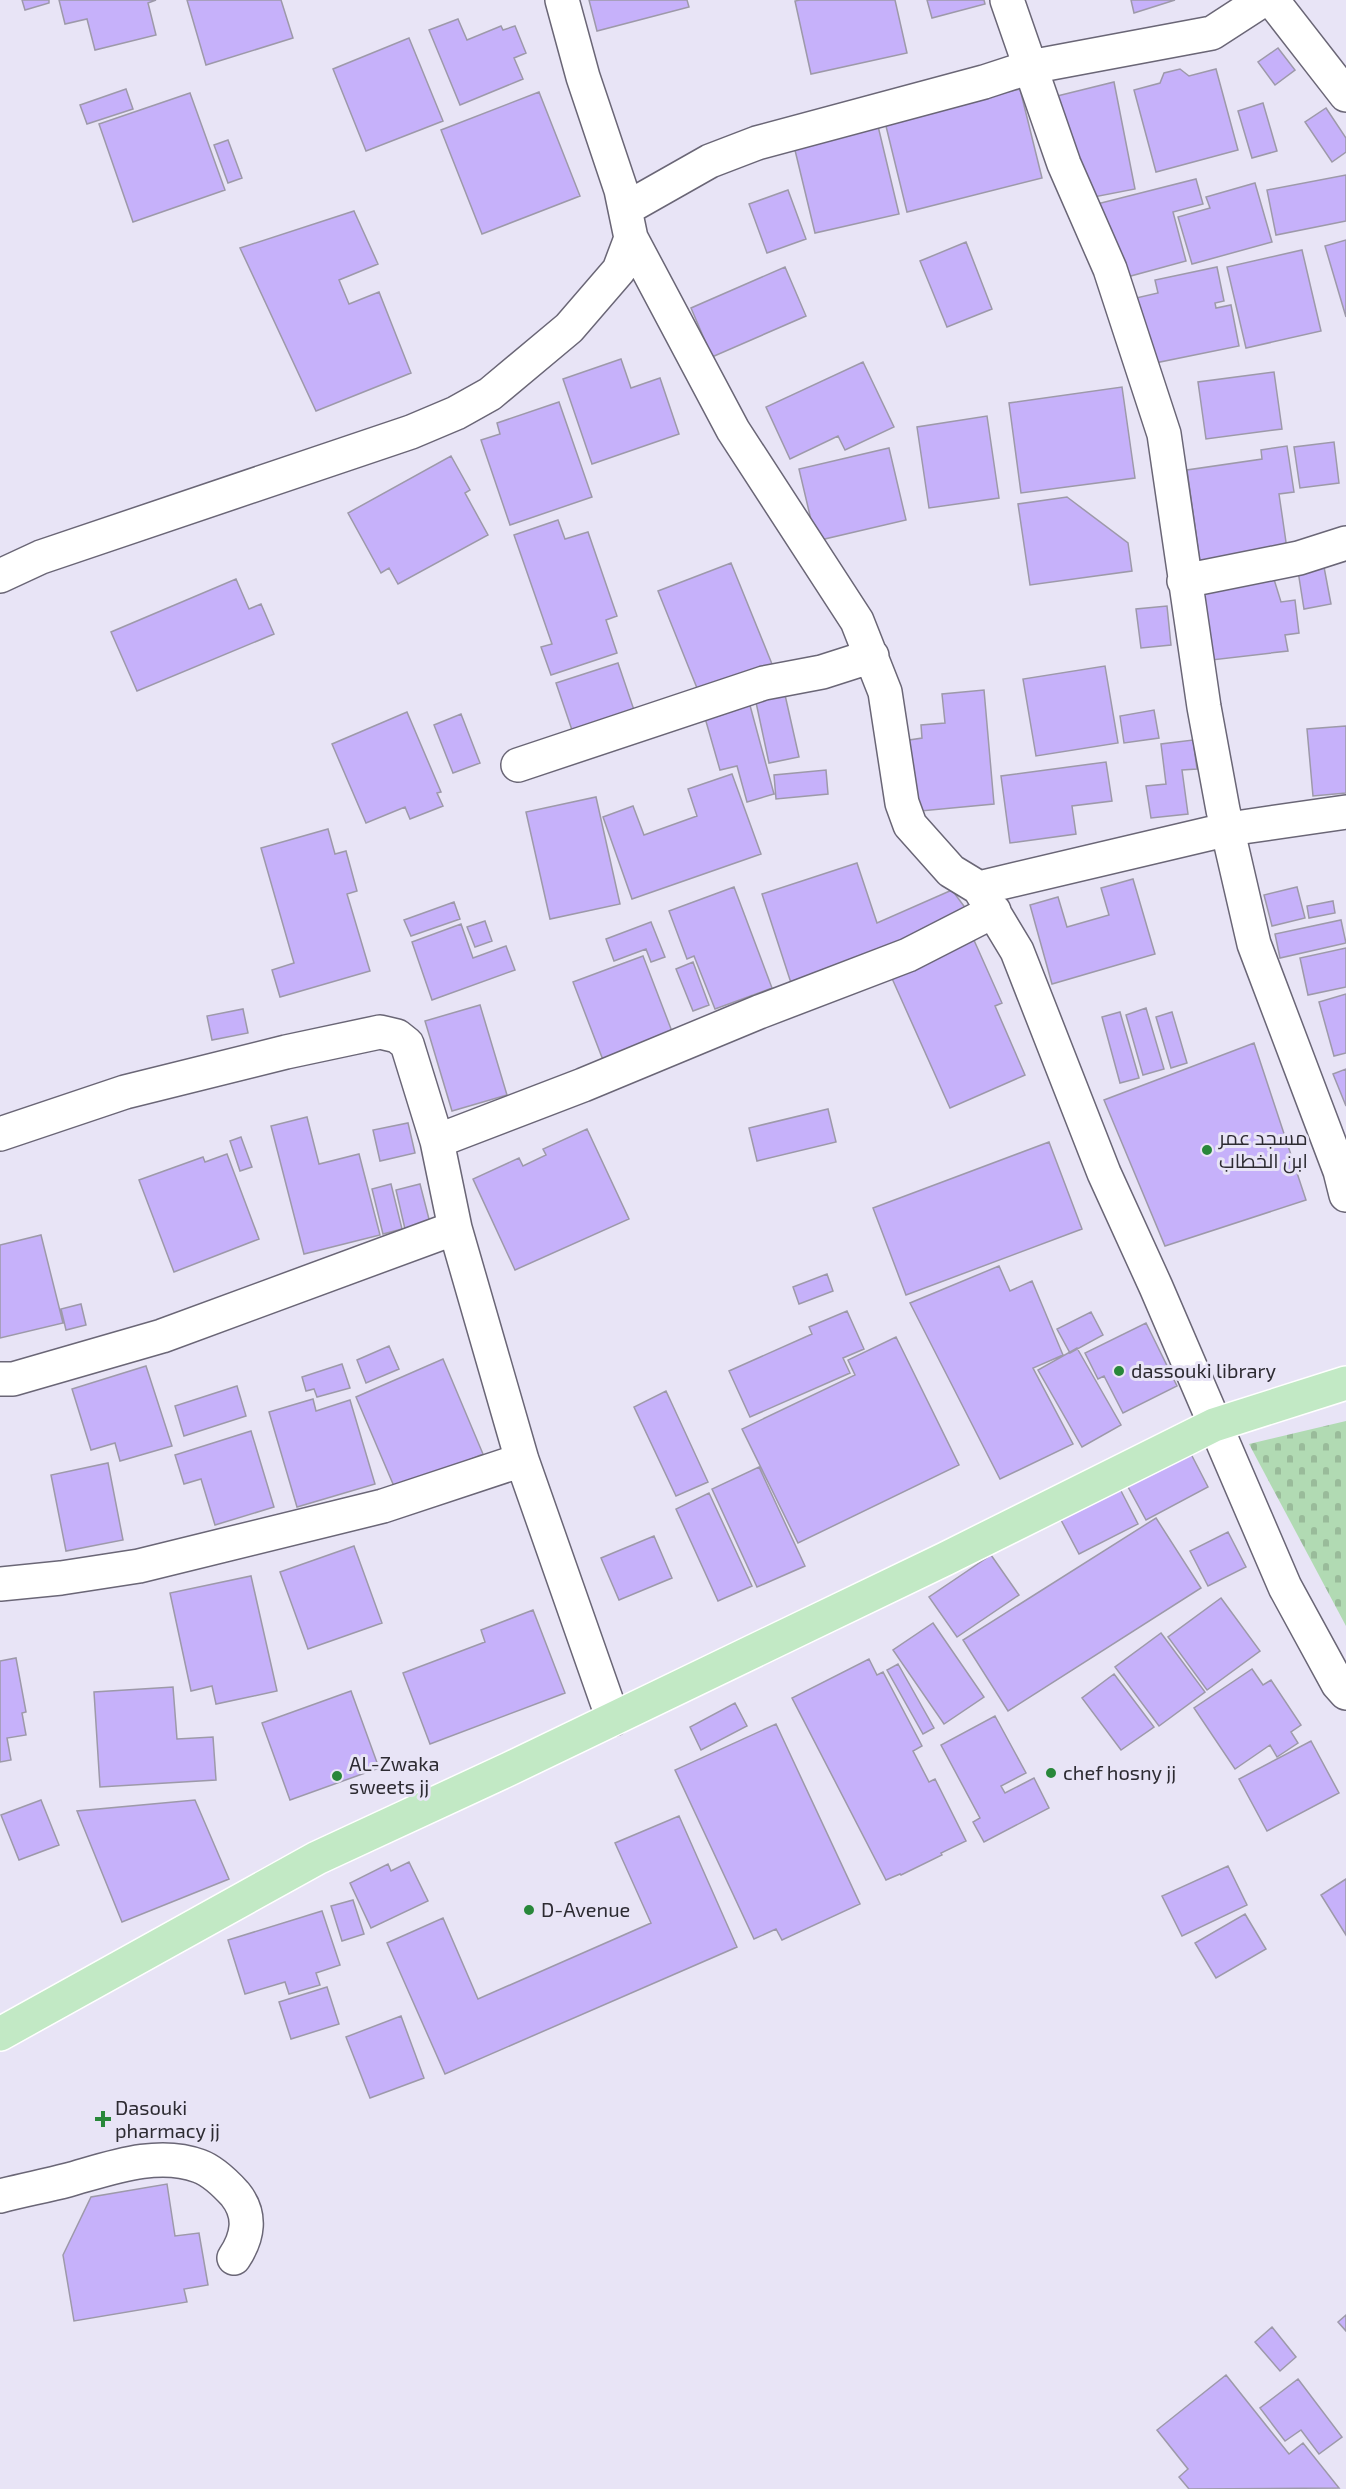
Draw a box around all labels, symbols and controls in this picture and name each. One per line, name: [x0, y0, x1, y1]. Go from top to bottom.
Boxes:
place label: مسجد عمر ابن الخطاب: [1218, 1125, 1308, 1174]
marker: مسجد عمر ابن الخطاب: [1200, 1143, 1214, 1157]
place label: dassouki library: [1131, 1358, 1276, 1382]
marker: dassouki library: [1112, 1364, 1126, 1378]
place label: AL-Zwaka sweets jj: [349, 1751, 439, 1798]
place label: chef hosny jj: [1063, 1760, 1176, 1784]
marker: chef hosny jj: [1044, 1766, 1058, 1780]
marker: AL-Zwaka sweets jj: [330, 1769, 344, 1783]
place label: D-Avenue: [541, 1897, 630, 1921]
marker: D-Avenue: [522, 1903, 536, 1917]
place label: Dasouki pharmacy jj: [115, 2095, 220, 2142]
marker: Dasouki pharmacy jj: [96, 2112, 110, 2126]

